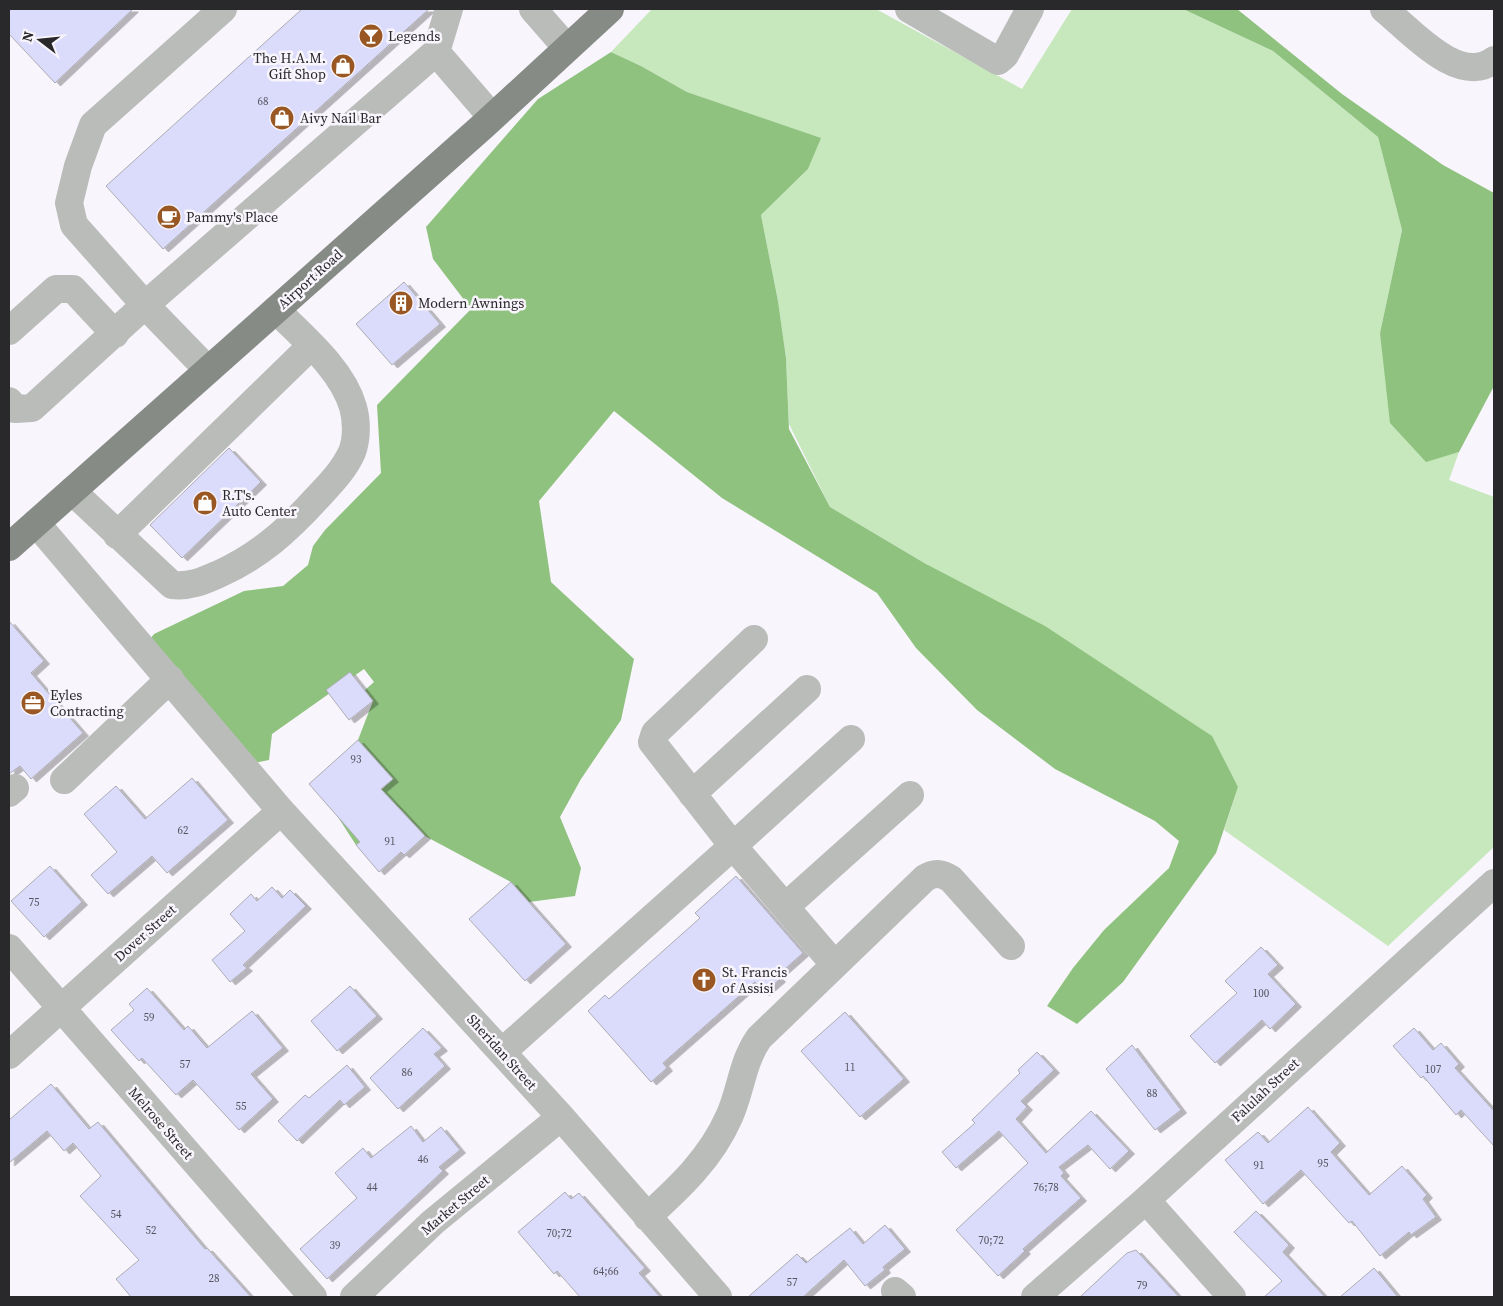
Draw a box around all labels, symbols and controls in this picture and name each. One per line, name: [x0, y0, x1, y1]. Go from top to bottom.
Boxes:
north arrow: [15, 15, 65, 65]
bar icon: Legends: [358, 23, 384, 49]
place label: Legends: [388, 26, 440, 46]
text: N: [16, 29, 39, 44]
place label: The H.A.M. Gift Shop: [253, 48, 326, 84]
shop icon: The H.A.M. Gift Shop: [330, 53, 356, 79]
house number: 68: [258, 94, 269, 109]
shop icon: Aivy Nail Bar: [269, 105, 295, 131]
place label: Aivy Nail Bar: [300, 108, 382, 128]
cafe icon: Pammy's Place: [156, 204, 182, 230]
place label: Pammy's Place: [186, 207, 278, 227]
street label: Airport Road: [273, 244, 347, 314]
building icon: Modern Awnings: [388, 290, 414, 316]
place label: Modern Awnings: [418, 293, 524, 313]
place label: R.T's. Auto Center: [222, 485, 297, 521]
shop icon: R.T's. Auto Center: [192, 490, 218, 516]
place label: Eyles Contracting: [50, 685, 124, 721]
office icon: Eyles Contracting: [20, 690, 46, 716]
house number: 93: [351, 752, 362, 767]
house number: 62: [178, 823, 189, 838]
house number: 91: [385, 834, 396, 849]
house number: 75: [29, 895, 40, 910]
street label: Dover Street: [110, 900, 181, 966]
place label: St. Francis of Assisi: [722, 962, 787, 998]
church icon: St. Francis of Assisi: [691, 967, 717, 993]
house number: 100: [1253, 986, 1270, 1001]
house number: 59: [144, 1010, 155, 1025]
street label: Sheridan Street: [463, 1010, 542, 1094]
street label: Falulah Street: [1227, 1053, 1304, 1127]
house number: 57: [180, 1057, 191, 1072]
house number: 11: [845, 1060, 856, 1075]
house number: 107: [1425, 1062, 1442, 1077]
house number: 86: [402, 1065, 413, 1080]
street label: Melrose Street: [124, 1083, 198, 1164]
house number: 88: [1147, 1086, 1158, 1101]
house number: 55: [236, 1099, 247, 1114]
house number: 46: [418, 1152, 429, 1167]
house number: 95: [1318, 1156, 1329, 1171]
house number: 91: [1254, 1158, 1265, 1173]
street label: Market Street: [417, 1170, 494, 1240]
house number: 44: [367, 1180, 378, 1195]
house number: 76;78: [1033, 1180, 1059, 1195]
house number: 54: [111, 1207, 122, 1222]
house number: 52: [146, 1223, 157, 1238]
house number: 70;72: [546, 1226, 572, 1241]
house number: 70;72: [978, 1233, 1004, 1248]
house number: 39: [330, 1238, 341, 1253]
house number: 64;66: [593, 1264, 619, 1279]
house number: 28: [209, 1271, 220, 1286]
house number: 57: [787, 1275, 798, 1290]
house number: 79: [1137, 1278, 1148, 1293]

